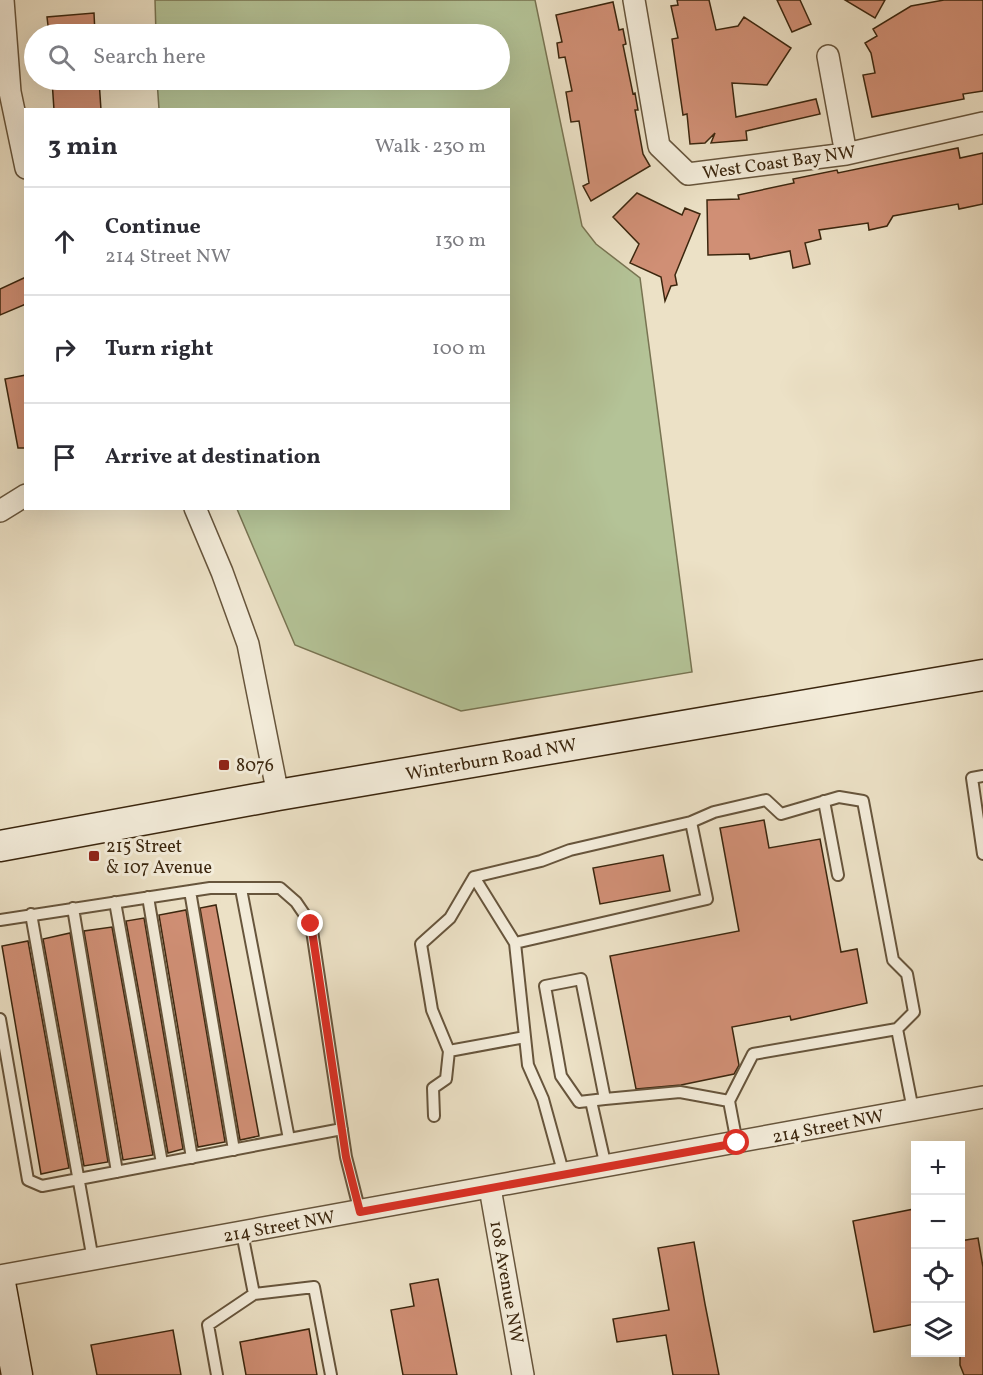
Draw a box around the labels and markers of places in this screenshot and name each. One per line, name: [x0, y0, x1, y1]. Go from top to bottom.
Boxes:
place label: 8076: [236, 754, 274, 779]
marker: 8076: [217, 758, 231, 772]
place label: 215 Street & 107 Avenue: [106, 835, 212, 881]
marker: 215 Street & 107 Avenue: [87, 849, 101, 863]

